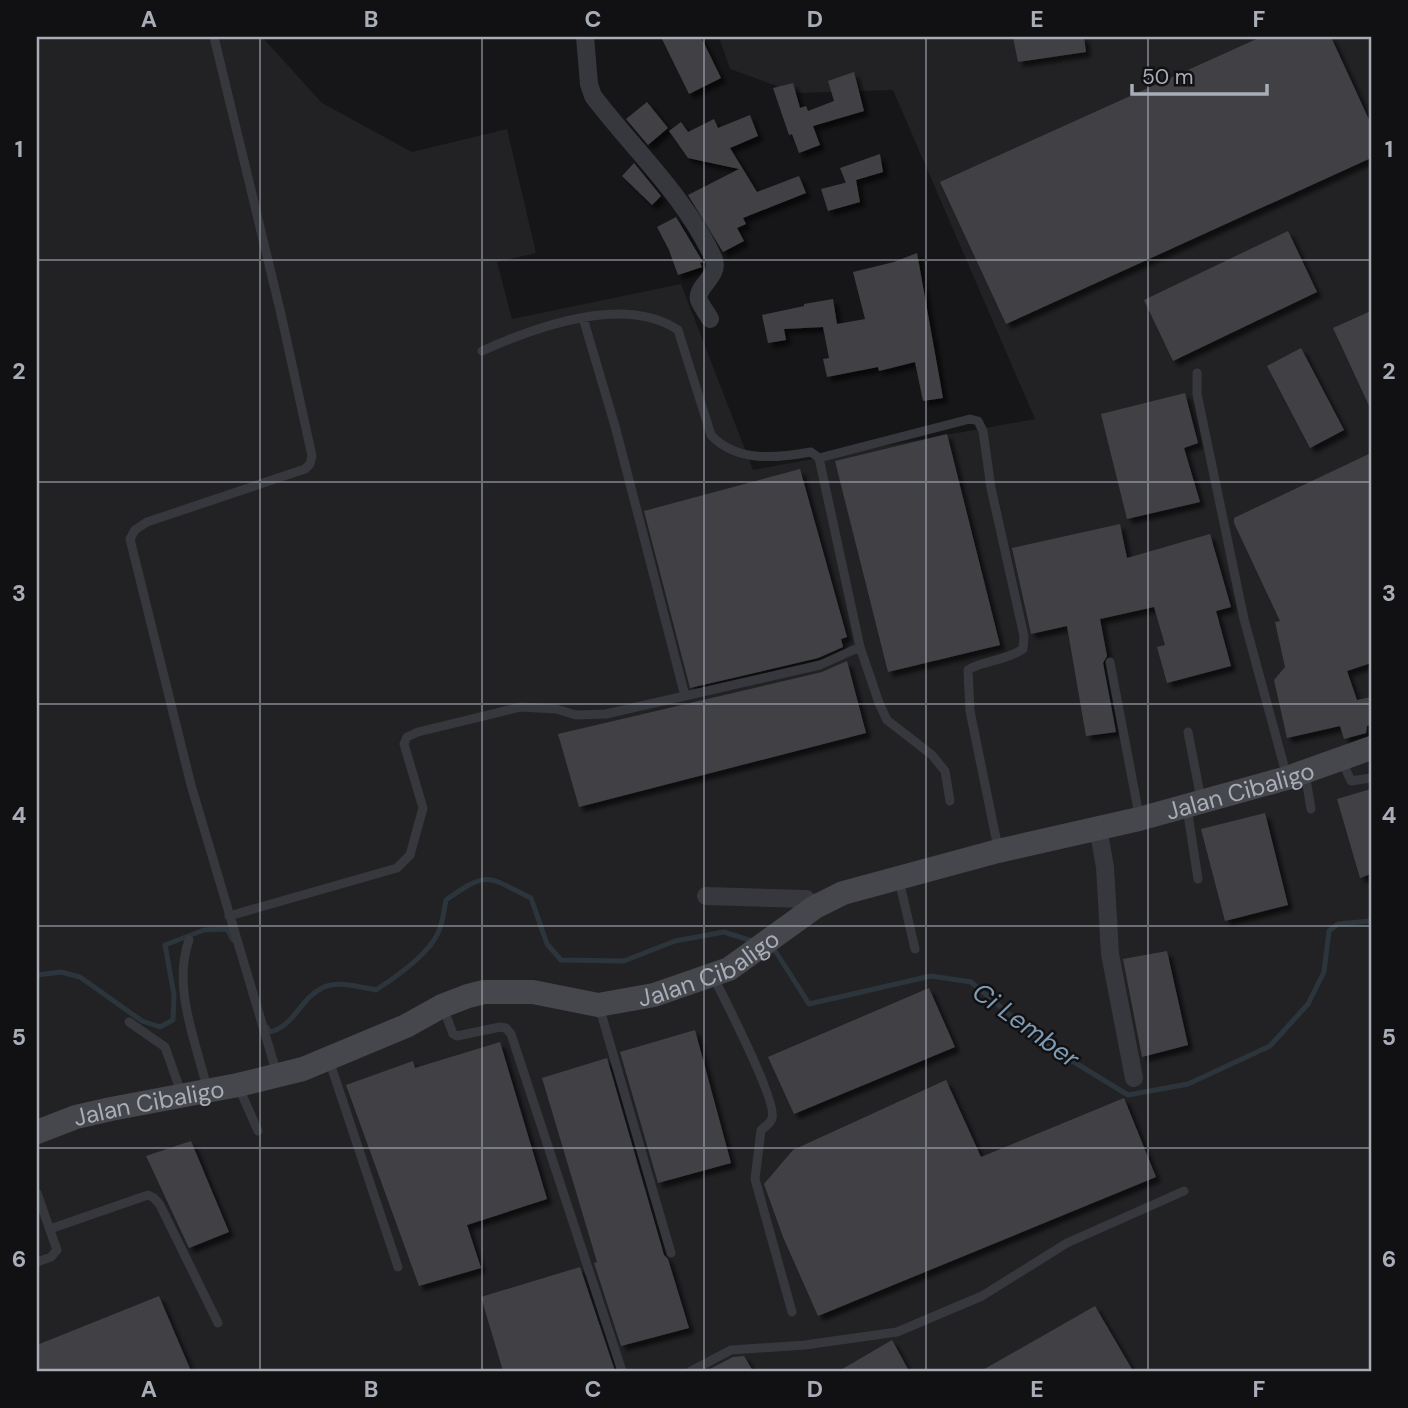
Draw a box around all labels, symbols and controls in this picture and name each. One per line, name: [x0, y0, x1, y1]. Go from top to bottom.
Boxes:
text: A: [141, 4, 157, 34]
text: B: [364, 4, 378, 34]
text: C: [585, 4, 601, 34]
text: D: [807, 4, 823, 34]
text: E: [1030, 4, 1044, 34]
text: F: [1253, 4, 1266, 34]
scale bar: [1132, 52, 1266, 96]
text: 50 m: [1142, 63, 1193, 91]
text: 1: [15, 134, 23, 164]
text: 1: [1385, 134, 1393, 164]
text: 2: [12, 356, 26, 386]
text: 2: [1382, 356, 1396, 386]
text: 3: [12, 578, 26, 608]
text: 3: [1382, 578, 1396, 608]
street label: Jalan Cibaligo: [1162, 754, 1318, 826]
text: 4: [12, 800, 27, 830]
text: 4: [1382, 800, 1397, 830]
street label: Jalan Cibaligo: [636, 923, 785, 1013]
water label: Ci Lember: [966, 975, 1087, 1076]
text: 5: [12, 1022, 26, 1052]
text: 5: [1382, 1022, 1396, 1052]
street label: Jalan Cibaligo: [70, 1072, 227, 1133]
text: 6: [12, 1244, 26, 1274]
text: 6: [1382, 1244, 1396, 1274]
text: A: [141, 1374, 157, 1404]
text: B: [364, 1374, 378, 1404]
text: C: [585, 1374, 601, 1404]
text: D: [807, 1374, 823, 1404]
text: E: [1030, 1374, 1044, 1404]
text: F: [1253, 1374, 1266, 1404]

